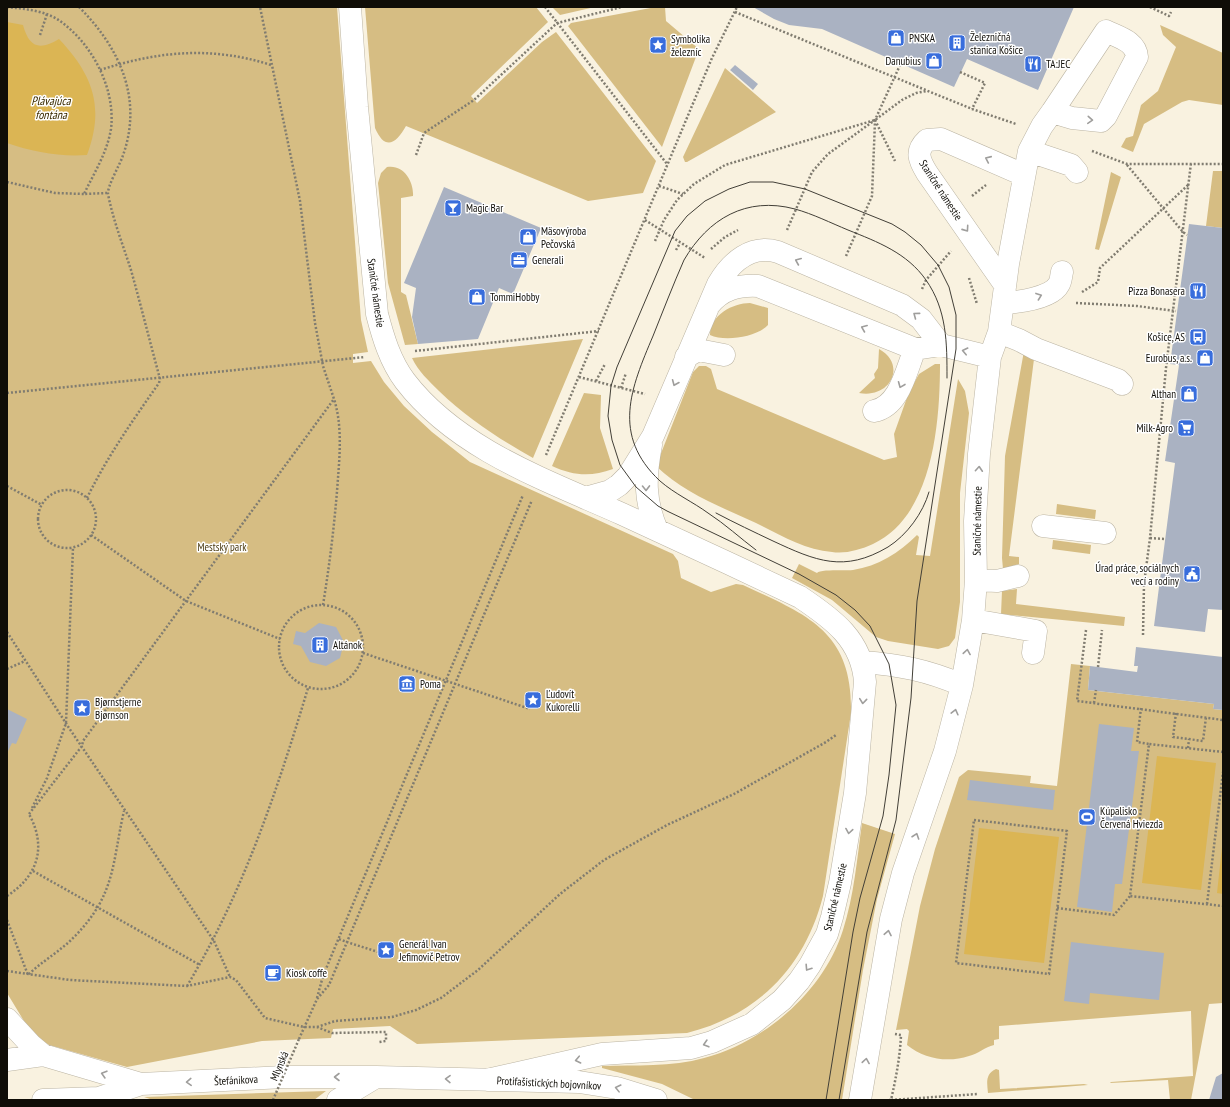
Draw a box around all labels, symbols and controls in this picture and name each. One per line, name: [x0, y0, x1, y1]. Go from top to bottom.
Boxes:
shop icon: PNSKA: [886, 28, 906, 48]
place label: Železničná stanica Košice: [970, 30, 1024, 57]
place label: PNSKA: [909, 31, 936, 45]
place label: Symbolika železníc: [671, 32, 710, 59]
building icon: Železničná stanica Košice: [947, 33, 967, 53]
place icon: Symbolika železníc: [648, 35, 668, 55]
shop icon: Danubius: [924, 51, 944, 71]
place label: Danubius: [886, 54, 921, 68]
restaurant icon: TA:JEC: [1023, 54, 1043, 74]
place label: TA:JEC: [1046, 57, 1070, 71]
water label: Plávajúca fontána: [31, 93, 72, 122]
one-way arrow: [1087, 116, 1093, 125]
one-way arrow: [984, 156, 992, 164]
street label: Staničné námestie: [916, 157, 966, 223]
bar icon: Magic Bar: [443, 198, 463, 218]
place label: Magic Bar: [466, 201, 503, 215]
place label: Mäsovýroba Pečovská: [541, 224, 586, 251]
one-way arrow: [962, 225, 969, 232]
shop icon: Mäsovýroba Pečovská: [518, 227, 538, 247]
office icon: Generali: [509, 250, 529, 270]
place label: Generali: [532, 253, 564, 267]
street label: Staničné námestie: [364, 258, 388, 329]
one-way arrow: [795, 258, 803, 266]
restaurant icon: Pizza Bonasera: [1188, 281, 1208, 301]
place label: Pizza Bonasera: [1128, 284, 1185, 298]
shop icon: TommiHobby: [467, 287, 487, 307]
place label: TommiHobby: [490, 290, 540, 304]
one-way arrow: [1036, 293, 1043, 301]
one-way arrow: [913, 312, 920, 320]
one-way arrow: [861, 325, 869, 333]
bus stop icon: Košice, AS: [1188, 327, 1208, 347]
place label: Košice, AS: [1148, 330, 1185, 344]
one-way arrow: [962, 348, 968, 356]
shop icon: Eurobus, a.s.: [1195, 348, 1215, 368]
place label: Eurobus, a.s.: [1146, 351, 1192, 365]
one-way arrow: [672, 379, 680, 387]
one-way arrow: [897, 381, 905, 388]
shop icon: Althan: [1179, 384, 1199, 404]
place label: Althan: [1151, 387, 1176, 401]
supermarket icon: Milk-Agro: [1176, 418, 1196, 438]
place label: Milk-Agro: [1136, 421, 1173, 435]
one-way arrow: [974, 466, 983, 472]
one-way arrow: [642, 485, 650, 491]
street label: Staničné námestie: [969, 486, 985, 556]
park label: Mestský park: [198, 540, 247, 554]
place label: Úrad práce, sociálnych vecí a rodiny: [1095, 561, 1180, 588]
public building icon: Úrad práce, sociálnych vecí a rodiny: [1182, 564, 1202, 584]
building icon: Altánok: [310, 635, 330, 655]
place label: Altánok: [333, 638, 363, 652]
one-way arrow: [963, 649, 971, 656]
museum icon: Poma: [397, 674, 417, 694]
place label: Poma: [420, 677, 441, 691]
place label: Ľudovít Kukorelli: [546, 687, 580, 714]
place icon: Ľudovít Kukorelli: [523, 690, 543, 710]
place label: Bjørnstjerne Bjørnson: [95, 695, 142, 722]
one-way arrow: [858, 697, 867, 704]
place icon: Bjørnstjerne Bjørnson: [72, 698, 92, 718]
one-way arrow: [950, 709, 959, 716]
place label: Kúpalisko Červená Hviezda: [1100, 804, 1163, 831]
sports icon: Kúpalisko Červená Hviezda: [1077, 807, 1097, 827]
one-way arrow: [845, 828, 853, 834]
one-way arrow: [911, 833, 920, 840]
street label: Staničné námestie: [820, 861, 850, 932]
one-way arrow: [884, 930, 892, 937]
place label: Generál Ivan Jefimovič Petrov: [398, 937, 460, 964]
place icon: Generál Ivan Jefimovič Petrov: [376, 940, 396, 960]
cafe icon: Kiosk coffe: [263, 963, 283, 983]
one-way arrow: [805, 964, 813, 971]
place label: Kiosk coffe: [286, 966, 328, 980]
one-way arrow: [703, 1039, 710, 1048]
street label: Mlynská: [267, 1049, 291, 1083]
one-way arrow: [574, 1055, 581, 1063]
one-way arrow: [861, 1058, 870, 1065]
one-way arrow: [100, 1070, 107, 1079]
street label: Štefánikova: [214, 1072, 258, 1088]
one-way arrow: [334, 1073, 340, 1081]
street label: Protifašistických bojovníkov: [496, 1073, 602, 1093]
one-way arrow: [445, 1075, 451, 1083]
one-way arrow: [186, 1078, 192, 1086]
one-way arrow: [615, 1085, 622, 1093]

